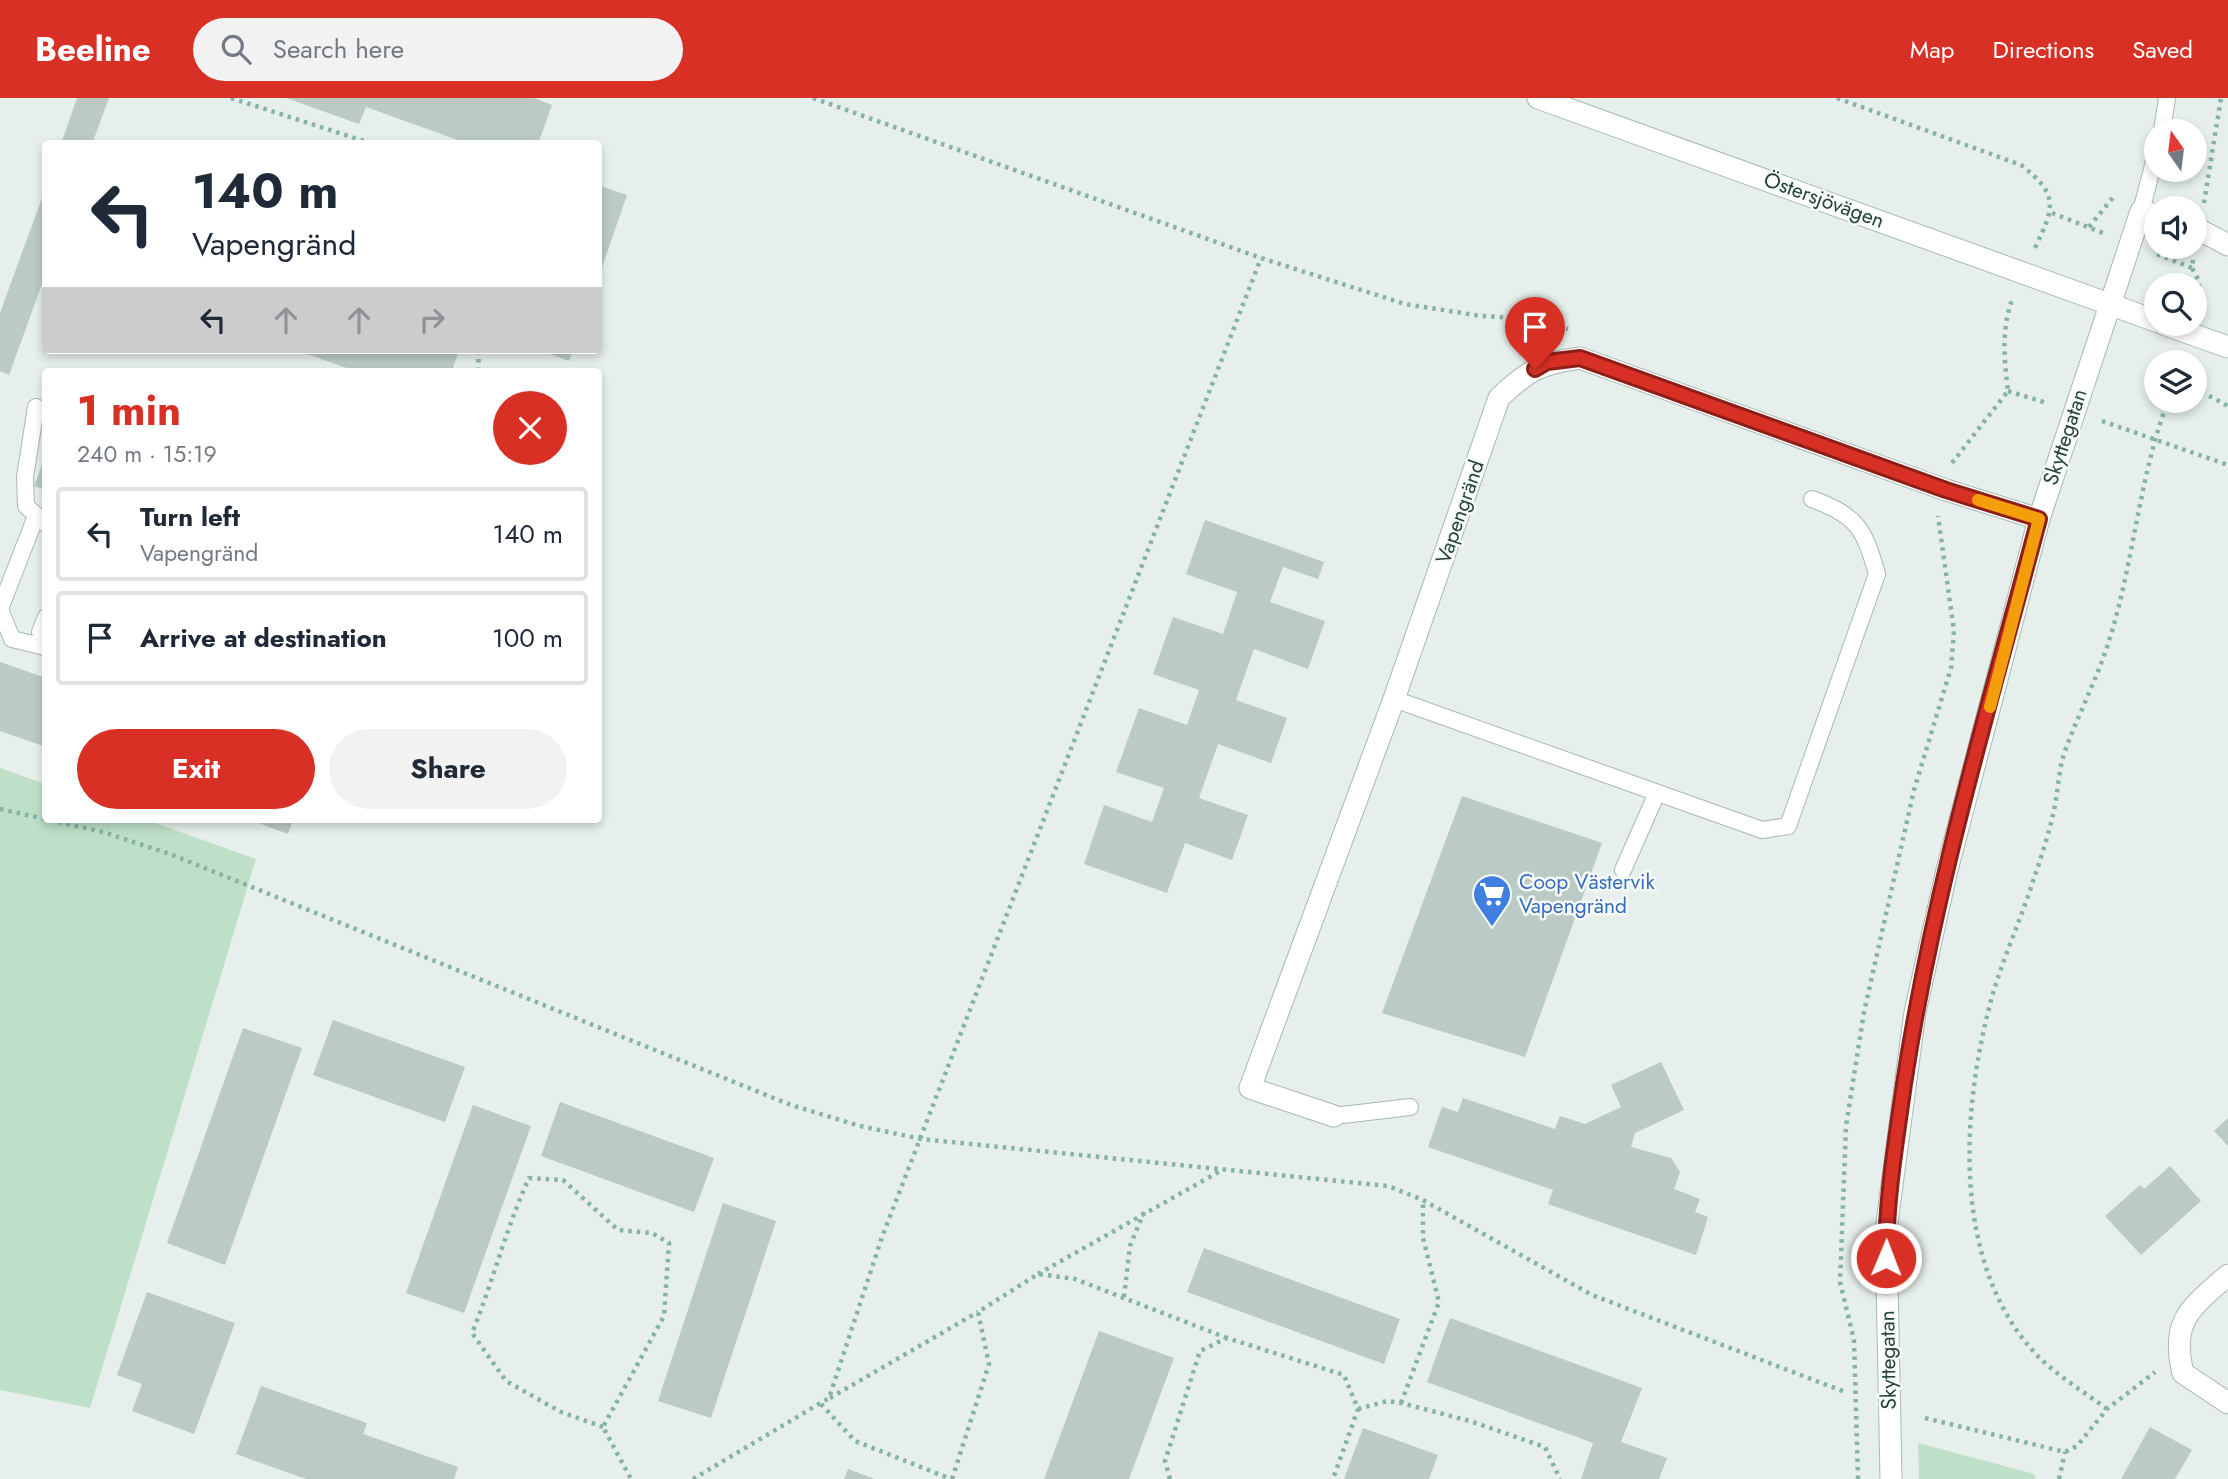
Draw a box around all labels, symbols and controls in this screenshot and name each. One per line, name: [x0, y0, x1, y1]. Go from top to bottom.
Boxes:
search box: [193, 18, 683, 81]
text: Beeline: [35, 26, 151, 73]
icon: search: [217, 30, 255, 68]
text: Search here: [273, 30, 404, 68]
text: Map: [1910, 32, 1955, 67]
text: Directions: [1993, 32, 2094, 67]
text: Saved: [2132, 32, 2193, 67]
north arrow: [2144, 119, 2207, 182]
map controls: [2144, 119, 2207, 413]
text: 140 m: [192, 156, 338, 226]
street label: Östersjövägen: [1760, 164, 1888, 236]
icon: left: [77, 168, 168, 259]
button: sound: [2144, 196, 2207, 259]
text: Vapengränd: [192, 221, 357, 267]
button: search: [2144, 273, 2207, 336]
pin: [1505, 297, 1565, 369]
icon: left: [194, 301, 232, 339]
icon: ahead: [267, 301, 305, 339]
icon: ahead: [340, 301, 378, 339]
icon: right: [413, 301, 451, 339]
icon: arrive: [1516, 308, 1554, 346]
button: layers: [2144, 350, 2207, 413]
text: 1 min: [77, 380, 181, 441]
street label: Skyttegatan: [2035, 385, 2095, 489]
button: close: [493, 391, 567, 465]
text: 240 m · 15:19: [77, 437, 217, 471]
street label: Vapengränd: [1428, 456, 1492, 568]
text: Turn left: [140, 498, 240, 536]
icon: left: [81, 515, 119, 553]
text: 140 m: [492, 515, 563, 553]
text: Vapengränd: [140, 536, 258, 570]
icon: arrive: [81, 619, 119, 657]
text: Arrive at destination: [140, 619, 387, 657]
text: 100 m: [492, 619, 563, 657]
button: Exit: [77, 729, 315, 809]
button: Share: [329, 729, 567, 809]
place label: Coop Västervik Vapengränd: [1519, 867, 1655, 921]
supermarket icon: Coop Västervik Vapengränd: [1471, 873, 1513, 928]
position arrow: [1849, 1221, 1923, 1295]
street label: Skyttegatan: [1872, 1310, 1904, 1410]

